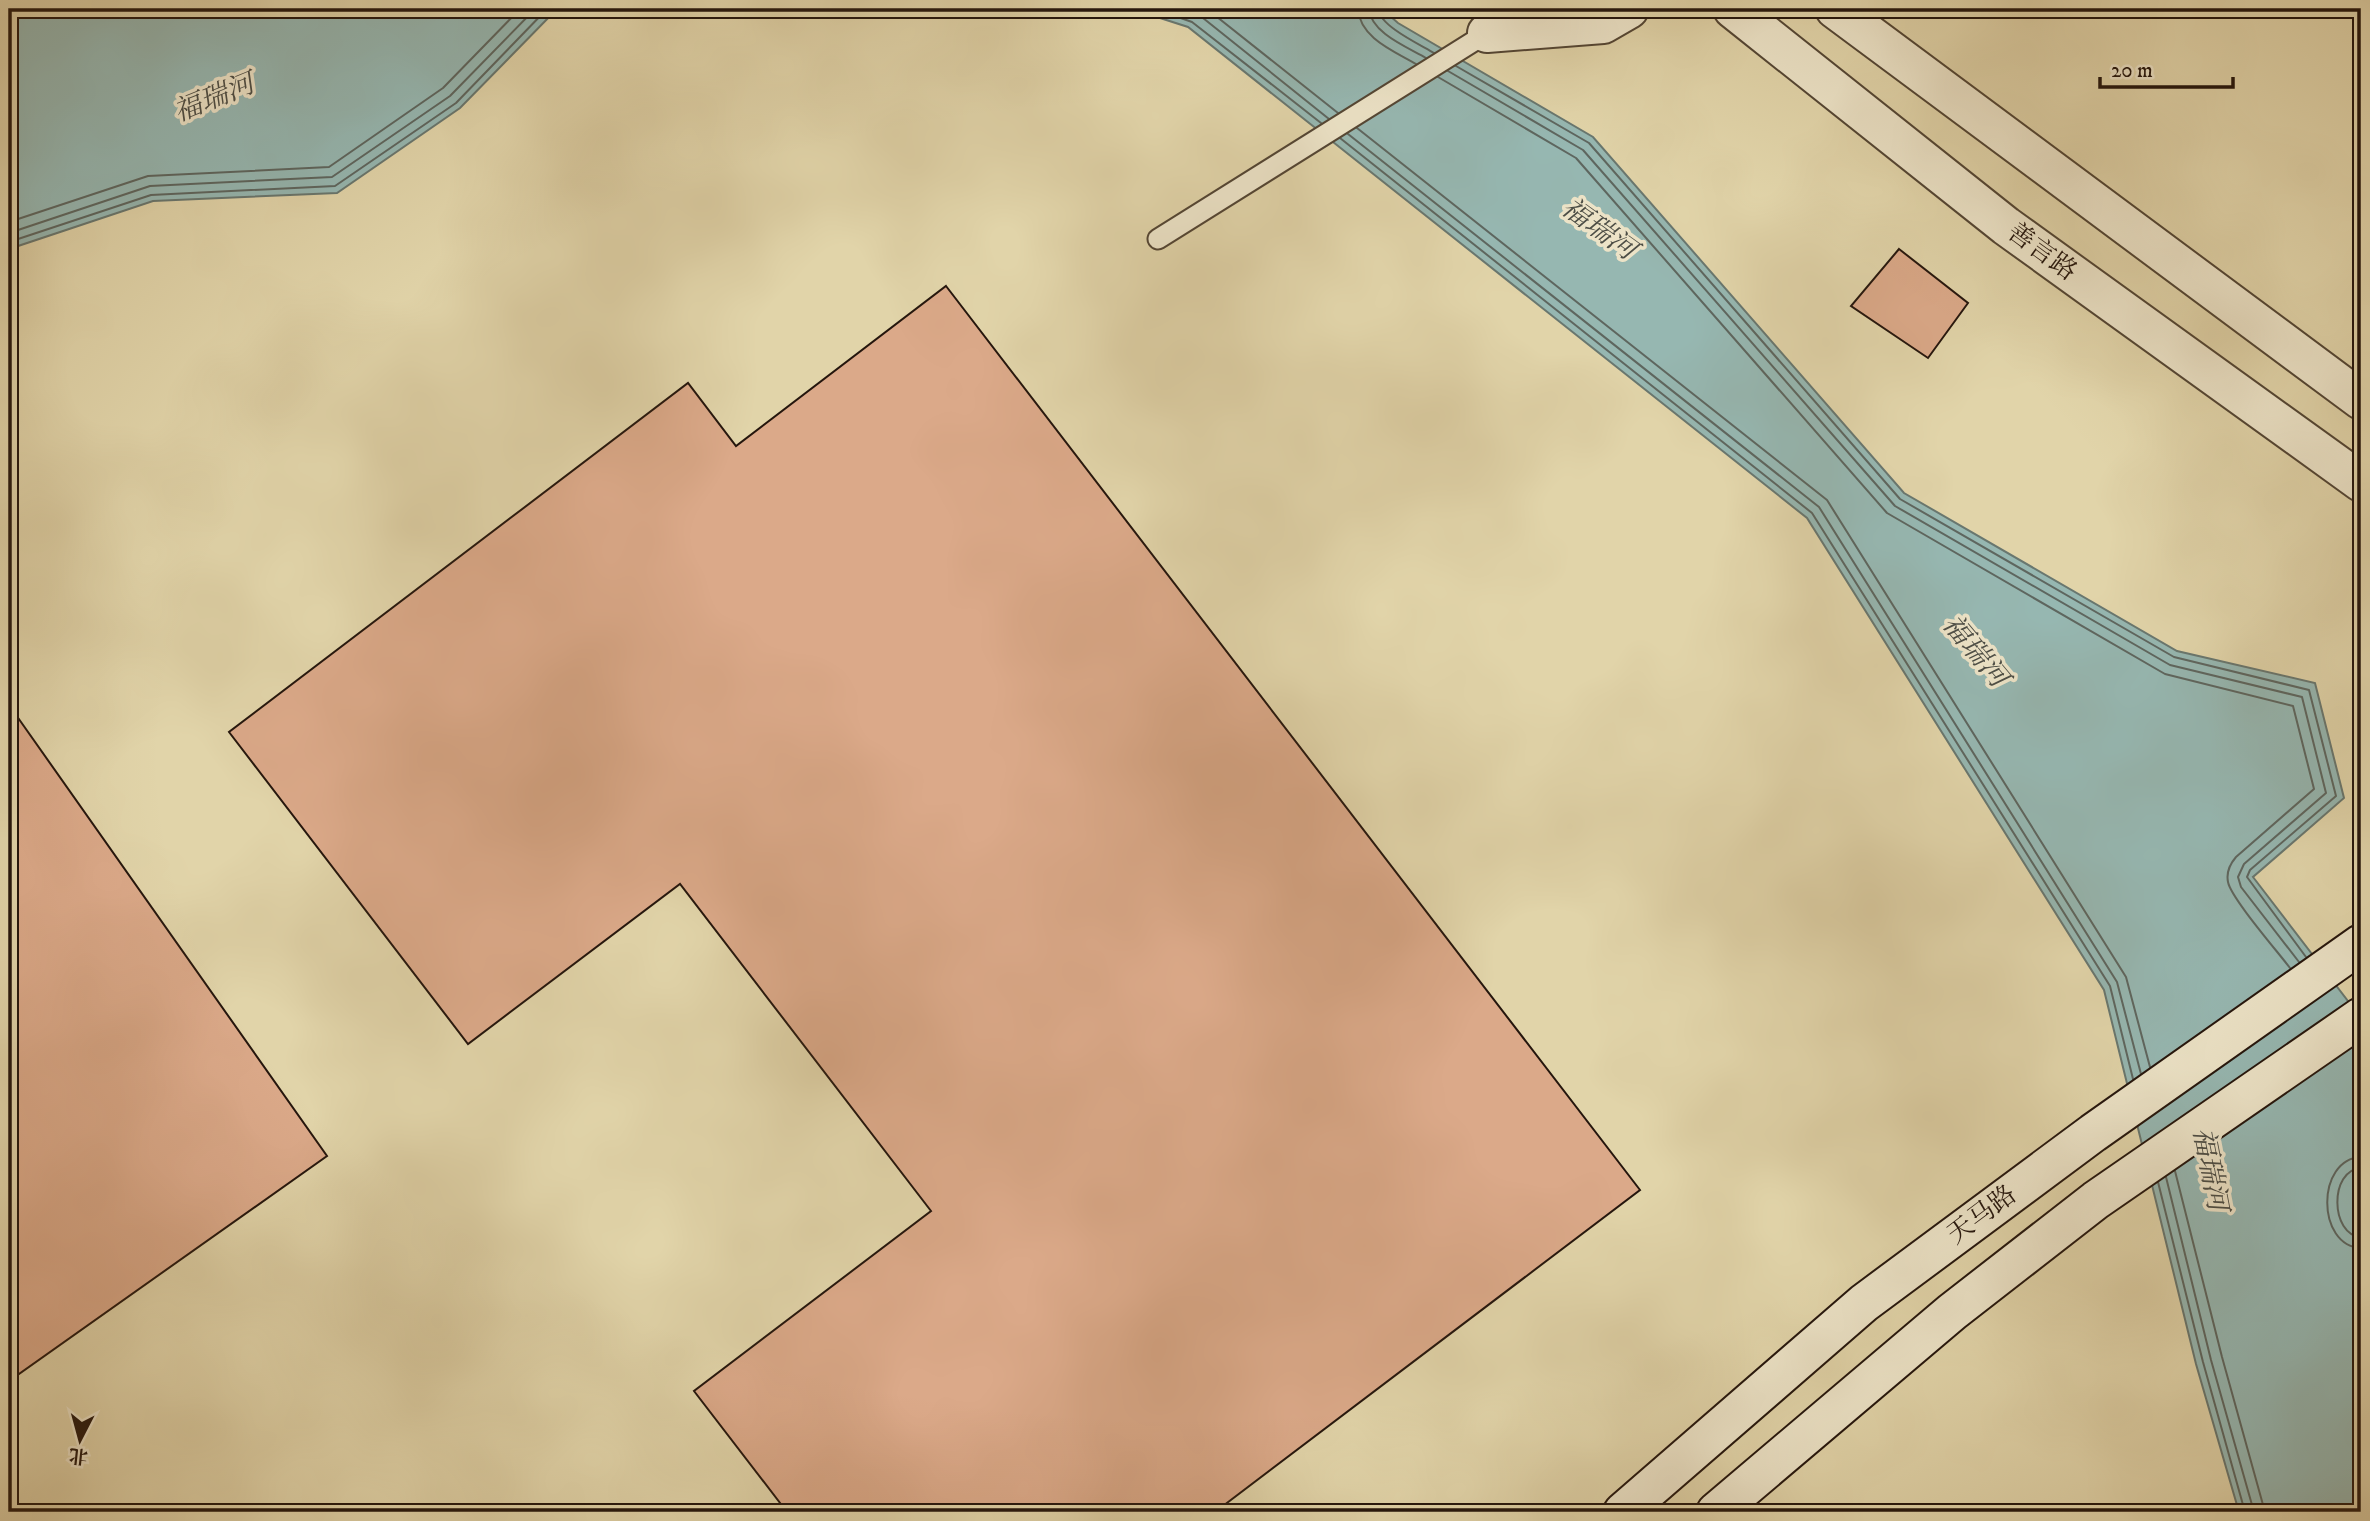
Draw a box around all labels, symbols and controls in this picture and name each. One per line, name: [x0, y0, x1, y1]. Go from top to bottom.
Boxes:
scale bar: [2100, 46, 2234, 90]
text: 20 m: [2111, 58, 2153, 84]
water label: 福瑞河: [168, 64, 264, 130]
water label: 福瑞河: [1555, 190, 1647, 271]
street label: 善言路: [2001, 216, 2083, 288]
water label: 福瑞河: [1935, 608, 2019, 698]
water label: 福瑞河: [2185, 1124, 2236, 1218]
street label: 天马路: [1941, 1178, 2023, 1252]
north arrow: [46, 1406, 116, 1476]
text: 北: [68, 1443, 89, 1468]

